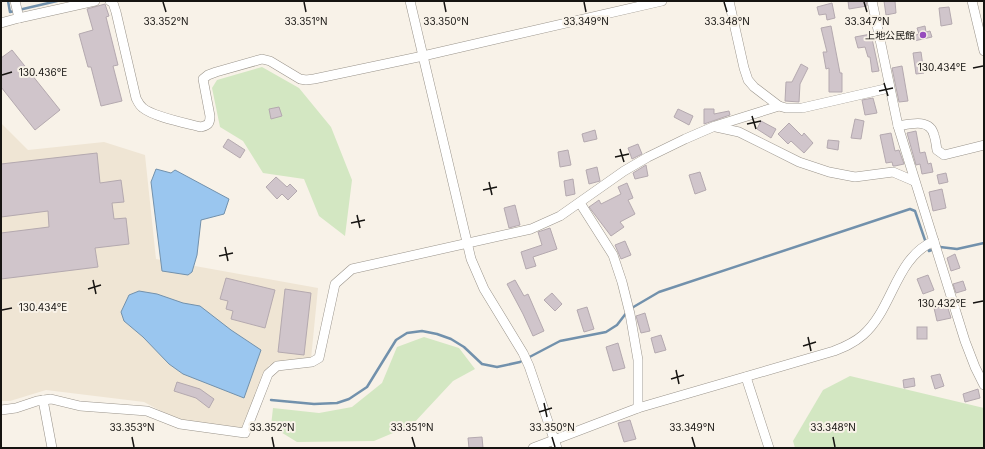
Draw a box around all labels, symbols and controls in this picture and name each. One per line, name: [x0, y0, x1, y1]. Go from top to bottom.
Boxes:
text: 33.352°N: [143, 15, 189, 27]
text: 33.351°N: [284, 15, 328, 27]
text: 33.350°N: [423, 15, 469, 27]
text: 33.349°N: [563, 15, 609, 27]
text: 33.348°N: [704, 15, 750, 27]
text: 33.347°N: [844, 15, 890, 27]
place label: 上地公民館: [865, 29, 915, 41]
marker: 上地公民館: [918, 30, 928, 40]
text: 130.434°E: [918, 61, 966, 73]
text: 130.436°E: [19, 66, 67, 78]
text: 130.432°E: [918, 297, 966, 309]
text: 130.434°E: [19, 301, 67, 313]
text: 33.353°N: [109, 421, 155, 433]
text: 33.352°N: [249, 421, 295, 433]
text: 33.351°N: [390, 421, 434, 433]
text: 33.350°N: [529, 421, 575, 433]
text: 33.349°N: [669, 421, 715, 433]
text: 33.348°N: [810, 421, 856, 433]

